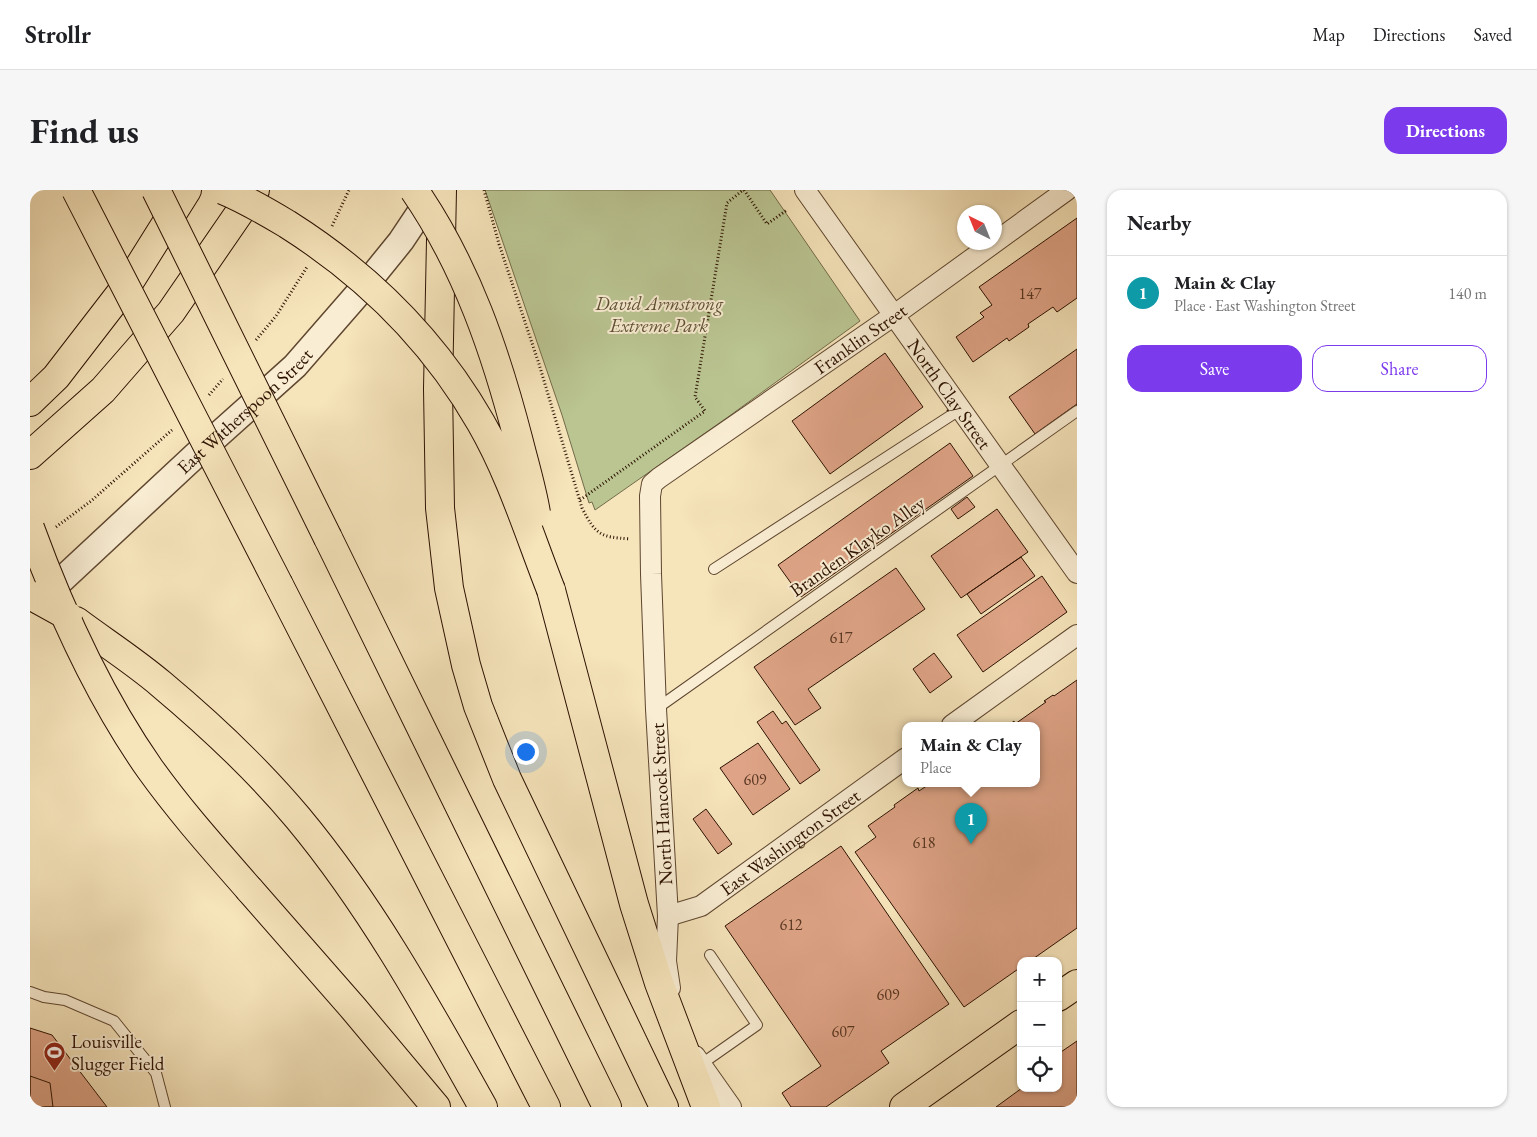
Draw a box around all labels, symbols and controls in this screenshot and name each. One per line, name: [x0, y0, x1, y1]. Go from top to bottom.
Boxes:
text: Strollr: [25, 19, 91, 50]
text: Map: [1313, 23, 1345, 46]
text: Directions: [1373, 23, 1445, 46]
text: Saved: [1473, 23, 1512, 46]
button: Directions: [1384, 107, 1507, 154]
text: Find us: [30, 108, 139, 153]
north arrow: [957, 205, 1002, 250]
text: Nearby: [1127, 209, 1191, 236]
text: Main & Clay: [1174, 270, 1276, 295]
house number: 147: [1018, 283, 1042, 304]
text: 1: [1139, 283, 1147, 304]
text: 140 m: [1448, 283, 1487, 304]
park label: David Armstrong Extreme Park: [594, 291, 724, 338]
text: Place · East Washington Street: [1174, 295, 1355, 316]
street label: Franklin Street: [809, 298, 912, 380]
street label: North Clay Street: [902, 334, 997, 454]
street label: East Witherspoon Street: [172, 343, 318, 479]
button: Save: [1127, 345, 1302, 392]
button: Share: [1312, 345, 1487, 392]
street label: Branden Klayko Alley: [785, 490, 930, 602]
house number: 617: [829, 627, 853, 648]
street label: North Hancock Street: [645, 722, 678, 886]
popup: [902, 722, 1040, 787]
text: Main & Clay: [920, 732, 1022, 757]
your location: [513, 739, 539, 765]
text: Place: [920, 757, 952, 778]
house number: 609: [743, 769, 767, 790]
street label: East Washington Street: [715, 783, 865, 901]
pin: 1: [955, 803, 987, 844]
house number: 618: [912, 832, 936, 853]
house number: 612: [779, 914, 803, 935]
map controls: [1017, 957, 1062, 1092]
button: +: [1017, 957, 1062, 1002]
house number: 609: [876, 984, 900, 1005]
button: −: [1017, 1002, 1062, 1047]
house number: 607: [831, 1021, 855, 1042]
place label: Louisville Slugger Field: [71, 1029, 165, 1076]
sports icon: Louisville Slugger Field: [43, 1040, 67, 1071]
button: locate: [1017, 1047, 1062, 1092]

